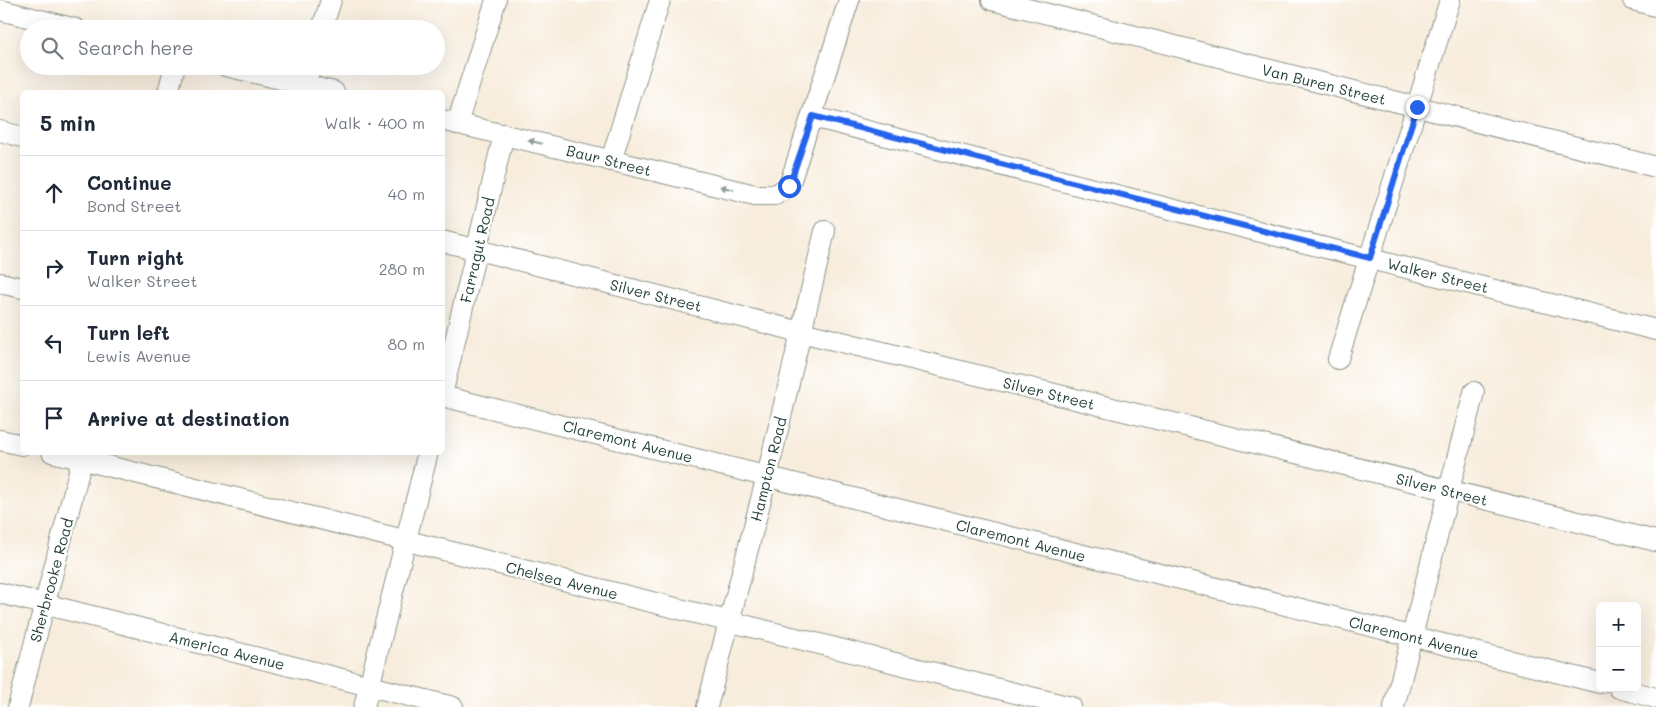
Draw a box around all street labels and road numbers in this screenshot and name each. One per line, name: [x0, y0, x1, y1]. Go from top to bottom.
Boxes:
street label: Van Buren Street: [1260, 59, 1388, 109]
street label: Baur Street: [564, 140, 654, 180]
street label: Farragut Road: [455, 195, 499, 305]
street label: Walker Street: [1385, 253, 1491, 297]
street label: Silver Street: [608, 274, 704, 316]
street label: Silver Street: [1001, 372, 1097, 414]
street label: Claremont Avenue: [561, 415, 695, 467]
street label: Hampton Road: [745, 415, 791, 523]
street label: Silver Street: [1394, 468, 1490, 510]
street label: Claremont Avenue: [954, 514, 1088, 566]
street label: Sherbrooke Road: [25, 516, 77, 644]
street label: Chelsea Avenue: [504, 556, 620, 604]
street label: Claremont Avenue: [1347, 611, 1481, 663]
street label: America Avenue: [167, 626, 287, 674]

